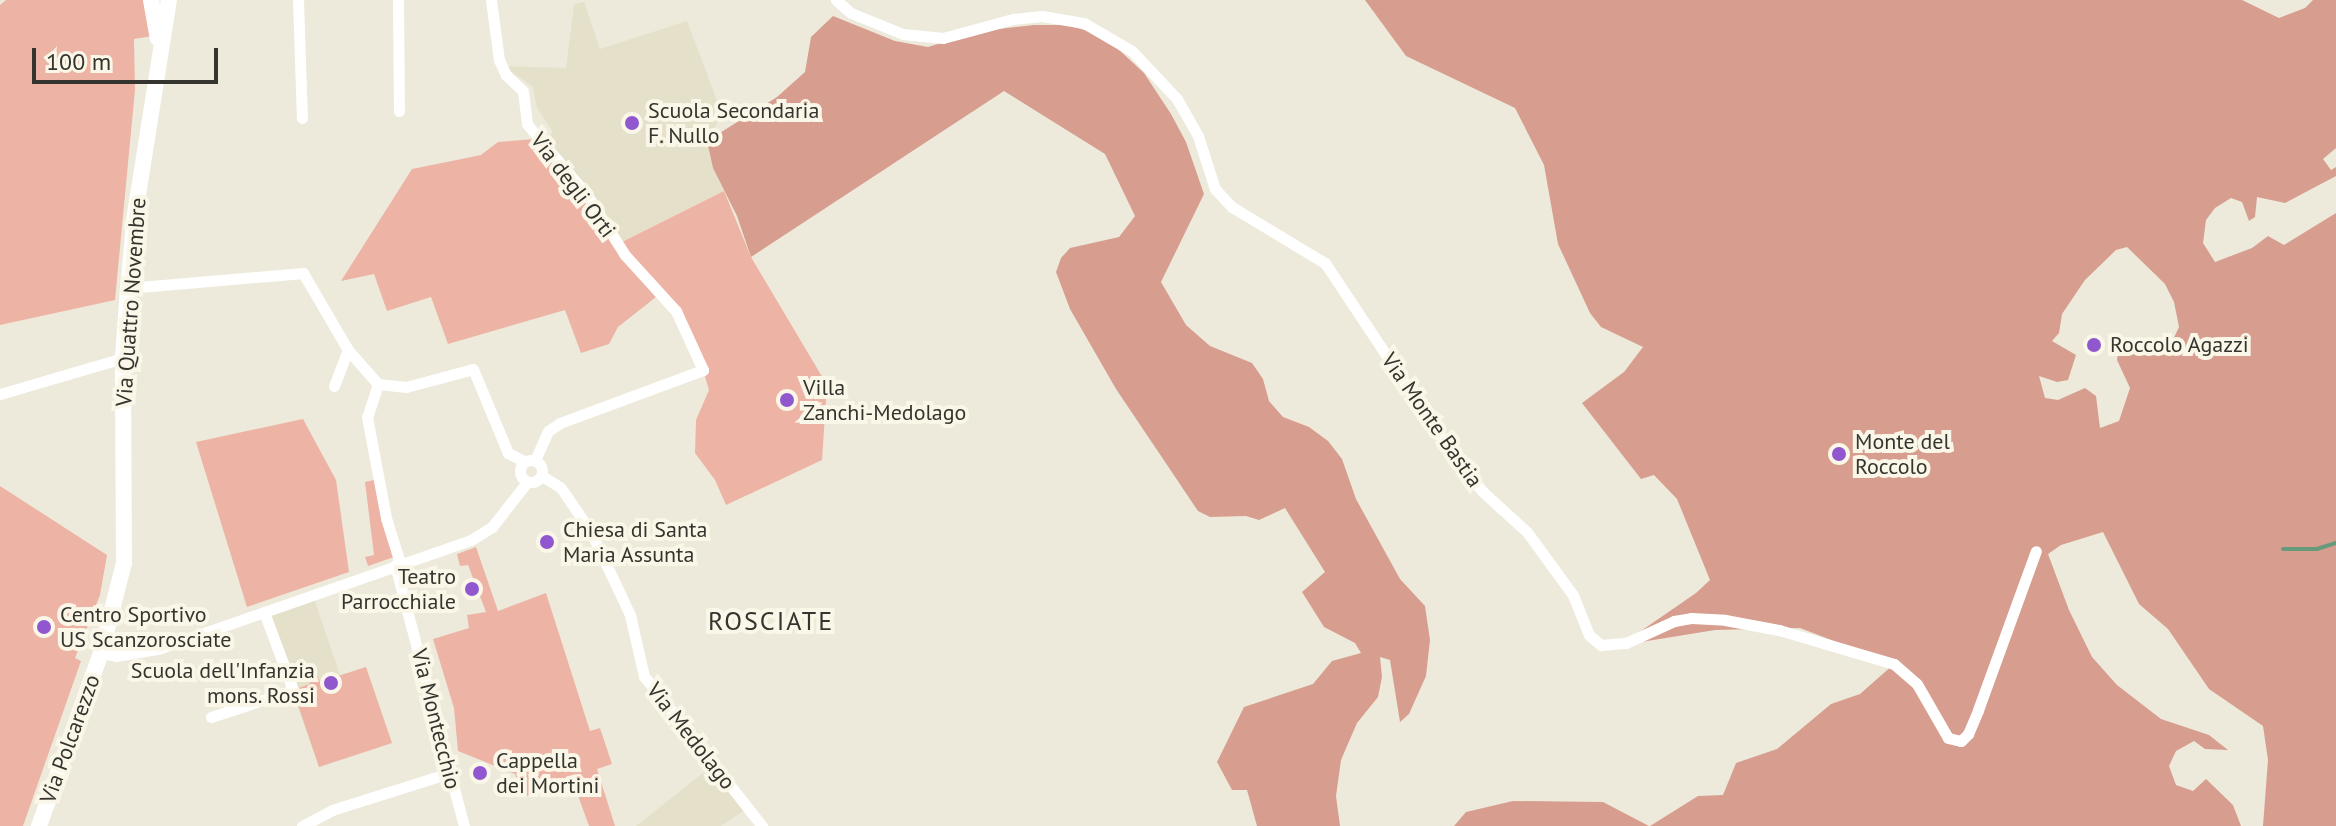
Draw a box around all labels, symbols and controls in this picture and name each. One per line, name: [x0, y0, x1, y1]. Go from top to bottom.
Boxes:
scale bar: [36, 32, 222, 82]
text: 100 m: [46, 46, 111, 77]
place label: Scuola Secondaria F. Nullo: [648, 97, 819, 148]
marker: Scuola Secondaria F. Nullo: [623, 114, 641, 132]
street label: Via degli Orti: [525, 127, 621, 243]
street label: Via Quattro Novembre: [111, 197, 151, 407]
place label: Roccolo Agazzi: [2110, 332, 2249, 358]
marker: Roccolo Agazzi: [2085, 336, 2103, 354]
street label: Via Monte Bastia: [1376, 348, 1488, 492]
place label: Villa Zanchi-Medolago: [803, 374, 966, 426]
marker: Villa Zanchi-Medolago: [778, 391, 796, 409]
place label: Monte del Roccolo: [1855, 428, 1950, 480]
marker: Monte del Roccolo: [1830, 445, 1848, 463]
place label: Chiesa di Santa Maria Assunta: [563, 516, 707, 568]
marker: Chiesa di Santa Maria Assunta: [538, 533, 556, 551]
place label: Teatro Parrocchiale: [341, 563, 456, 614]
marker: Teatro Parrocchiale: [463, 580, 481, 598]
place label: Centro Sportivo US Scanzorosciate: [60, 601, 231, 652]
district label: ROSCIATE: [708, 605, 834, 637]
marker: Centro Sportivo US Scanzorosciate: [35, 618, 53, 636]
street label: Via Montecchio: [406, 646, 466, 792]
place label: Scuola dell'Infanzia mons. Rossi: [131, 657, 315, 708]
street label: Via Polcarezzo: [34, 671, 106, 807]
marker: Scuola dell'Infanzia mons. Rossi: [322, 674, 340, 692]
street label: Via Medolago: [641, 677, 741, 795]
place label: Cappella dei Mortini: [496, 747, 599, 798]
marker: Cappella dei Mortini: [471, 764, 489, 782]

